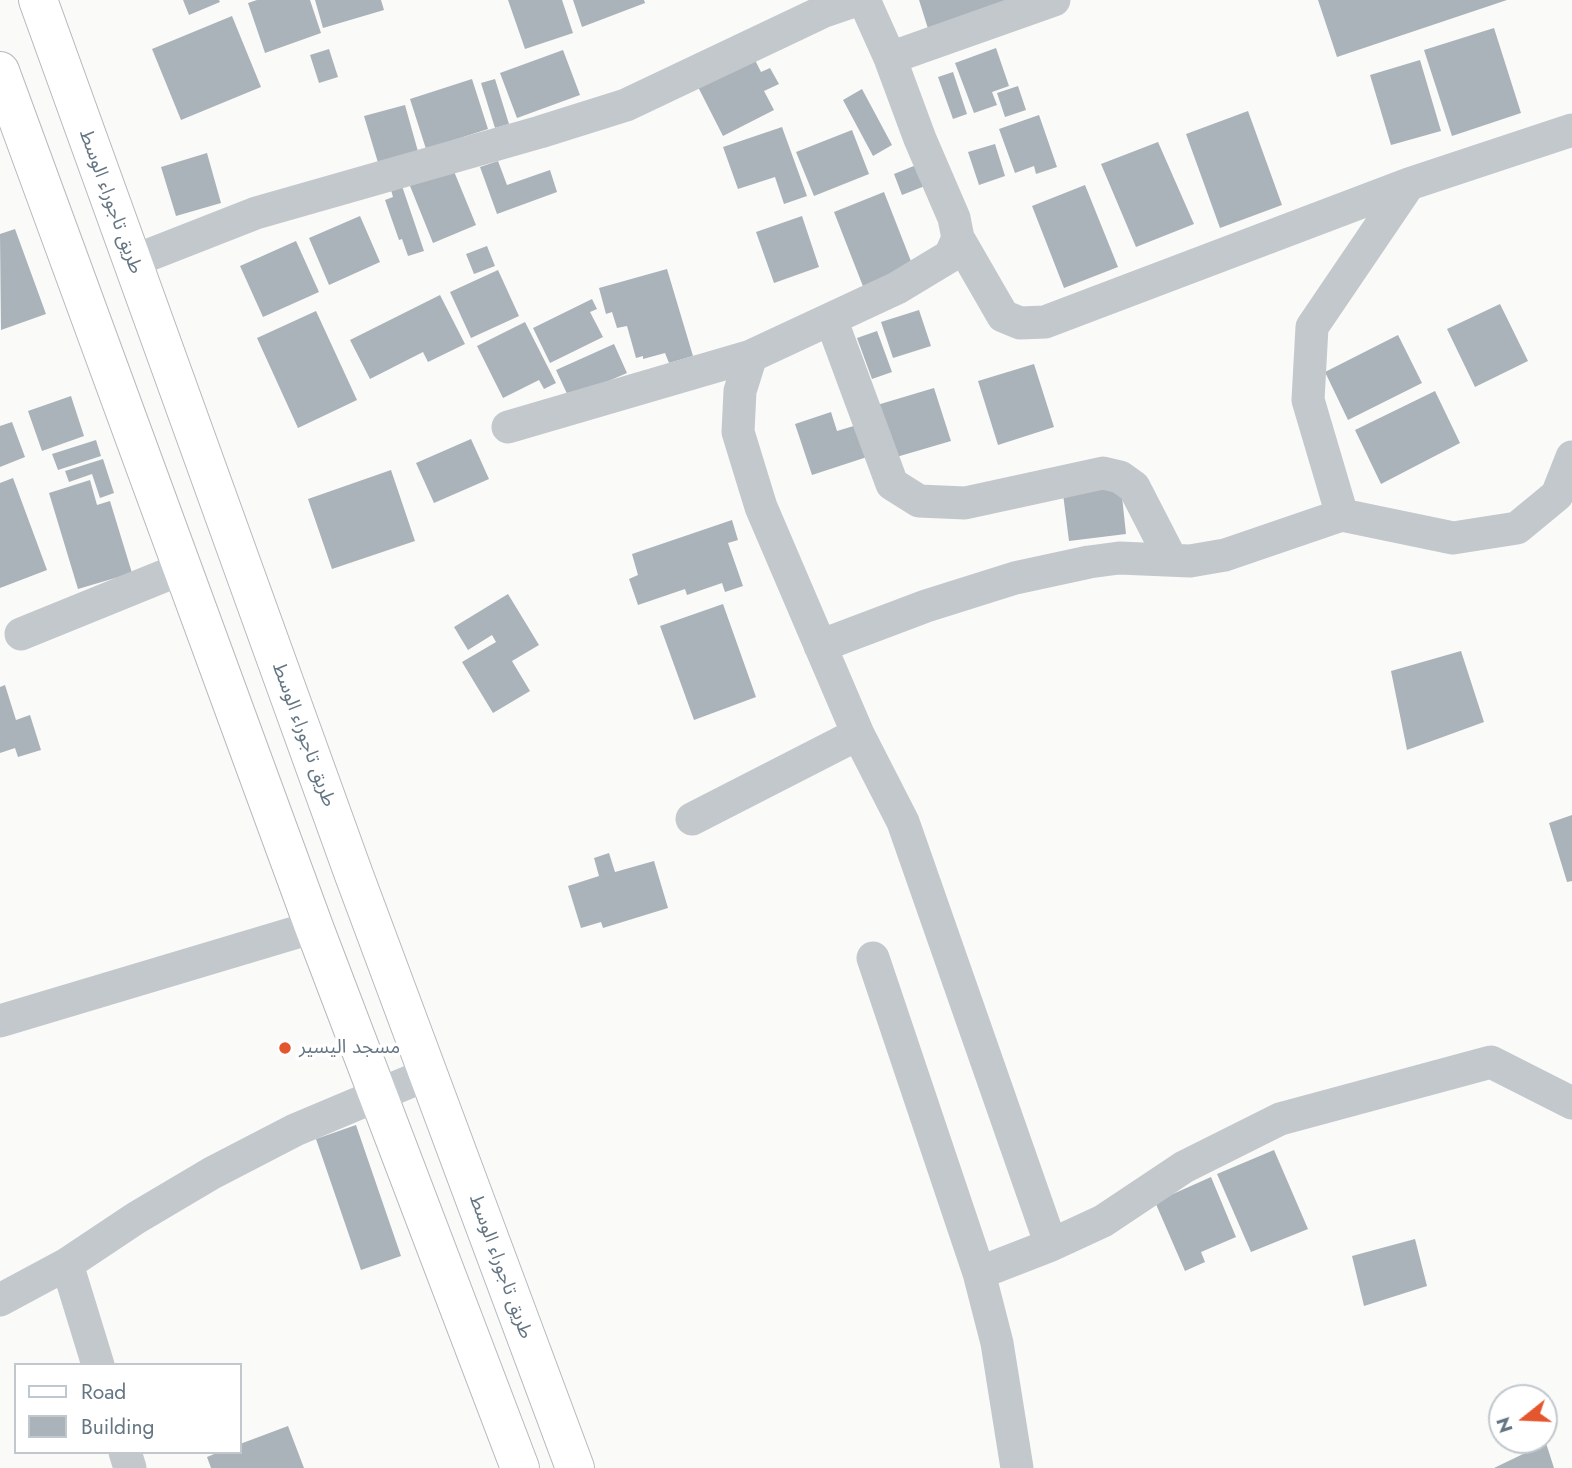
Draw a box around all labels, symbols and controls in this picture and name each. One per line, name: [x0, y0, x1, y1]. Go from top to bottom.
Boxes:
street label: طريق تاجوراء الوسط: [73, 127, 147, 277]
street label: طريق تاجوراء الوسط: [266, 660, 340, 810]
place label: مسجد اليسير: [299, 1037, 400, 1059]
marker: مسجد اليسير: [277, 1040, 293, 1056]
street label: طريق تاجوراء الوسط: [463, 1192, 537, 1342]
legend: [14, 1363, 242, 1454]
text: Road: [81, 1377, 126, 1407]
north arrow: [1488, 1384, 1558, 1454]
text: Building: [81, 1412, 154, 1442]
text: N: [1489, 1414, 1520, 1436]

